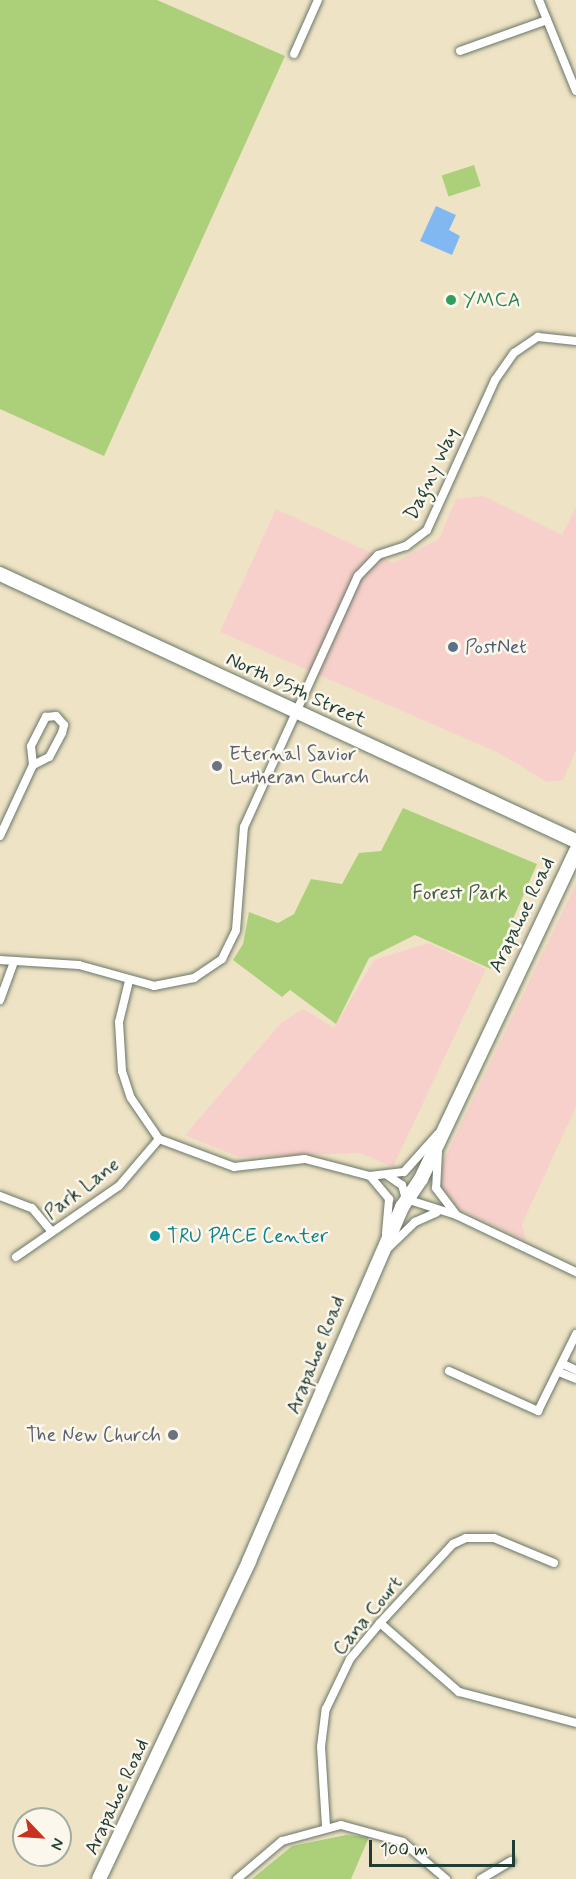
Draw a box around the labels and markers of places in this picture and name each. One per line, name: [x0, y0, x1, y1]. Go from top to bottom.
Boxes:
place label: YMCA: [463, 288, 520, 312]
marker: YMCA: [444, 293, 458, 307]
place label: PostNet: [465, 635, 527, 659]
marker: PostNet: [446, 640, 460, 654]
place label: Eternal Savior Lutheran Church: [229, 742, 374, 789]
marker: Eternal Savior Lutheran Church: [210, 759, 224, 773]
place label: TRU PACE Center: [167, 1224, 324, 1248]
marker: TRU PACE Center: [148, 1229, 162, 1243]
place label: The New Church: [21, 1423, 161, 1447]
marker: The New Church: [166, 1428, 180, 1442]

